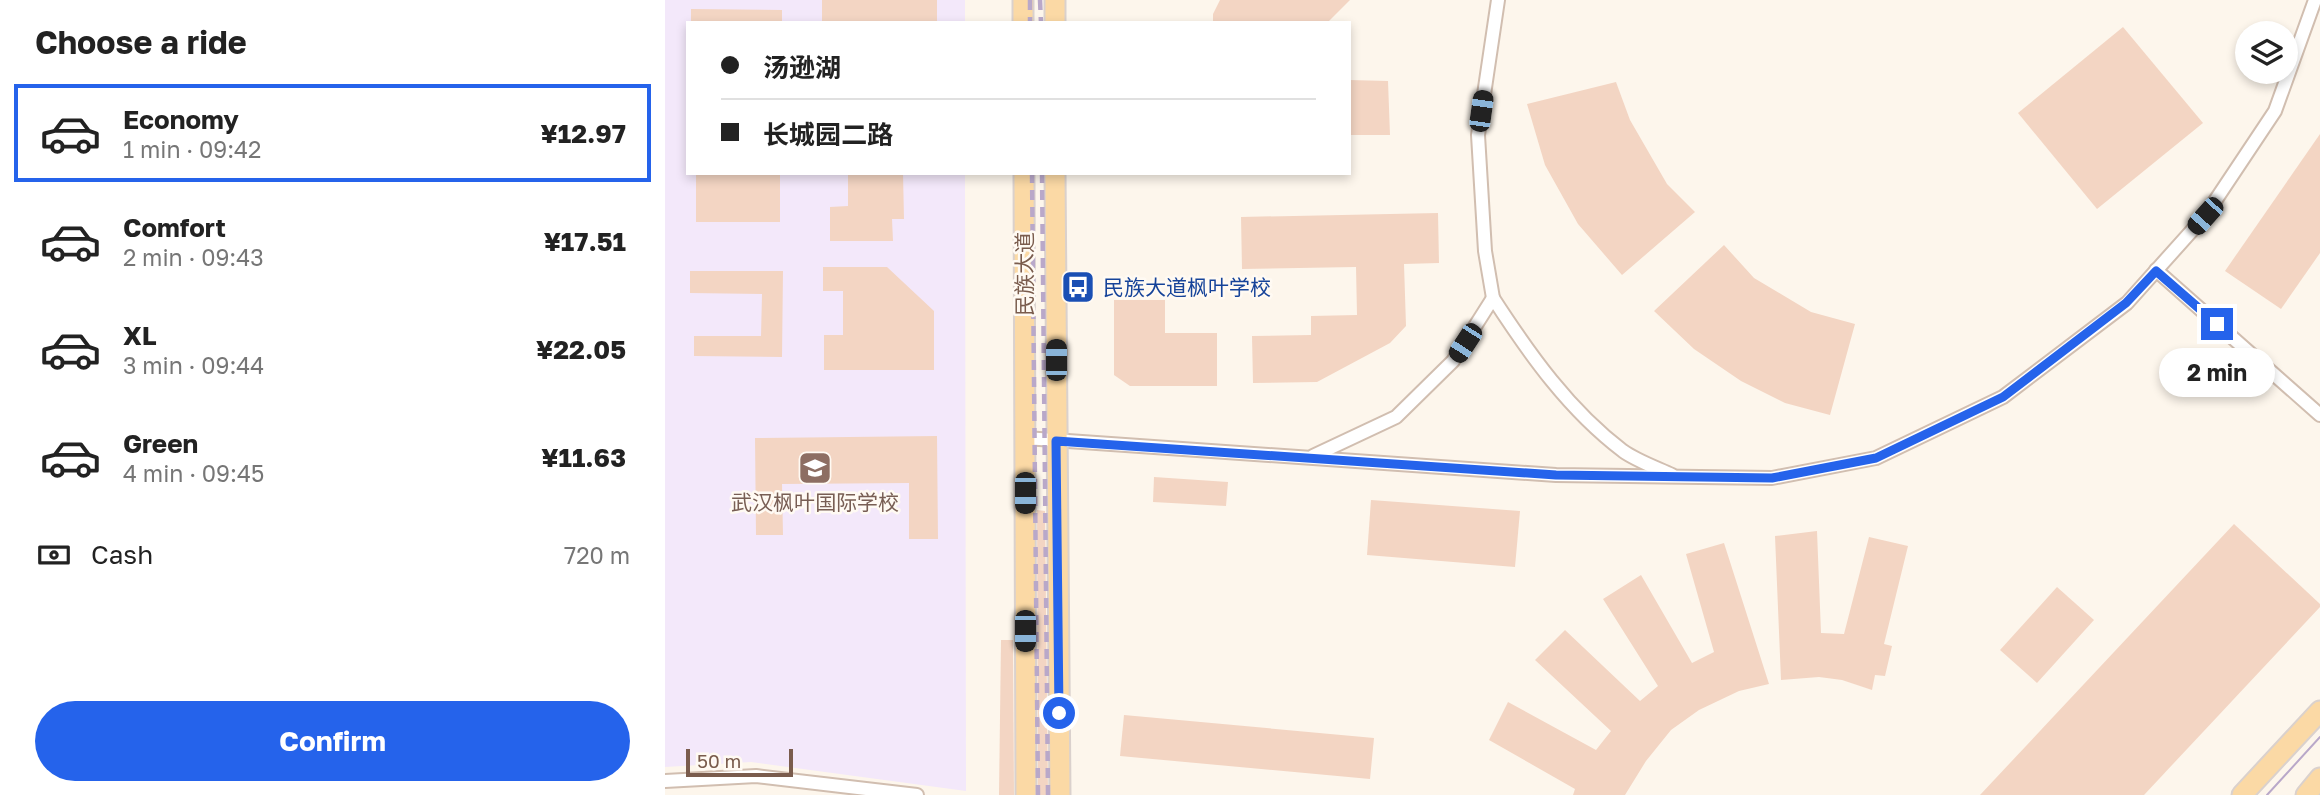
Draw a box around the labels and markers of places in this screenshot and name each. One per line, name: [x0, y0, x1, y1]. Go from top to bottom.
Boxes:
bus stop icon: 民族大道枫叶学校: [1059, 268, 1097, 306]
place label: 民族大道枫叶学校: [1103, 274, 1271, 300]
school or university icon: 武汉枫叶国际学校: [796, 449, 834, 487]
place label: 武汉枫叶国际学校: [731, 489, 899, 515]

